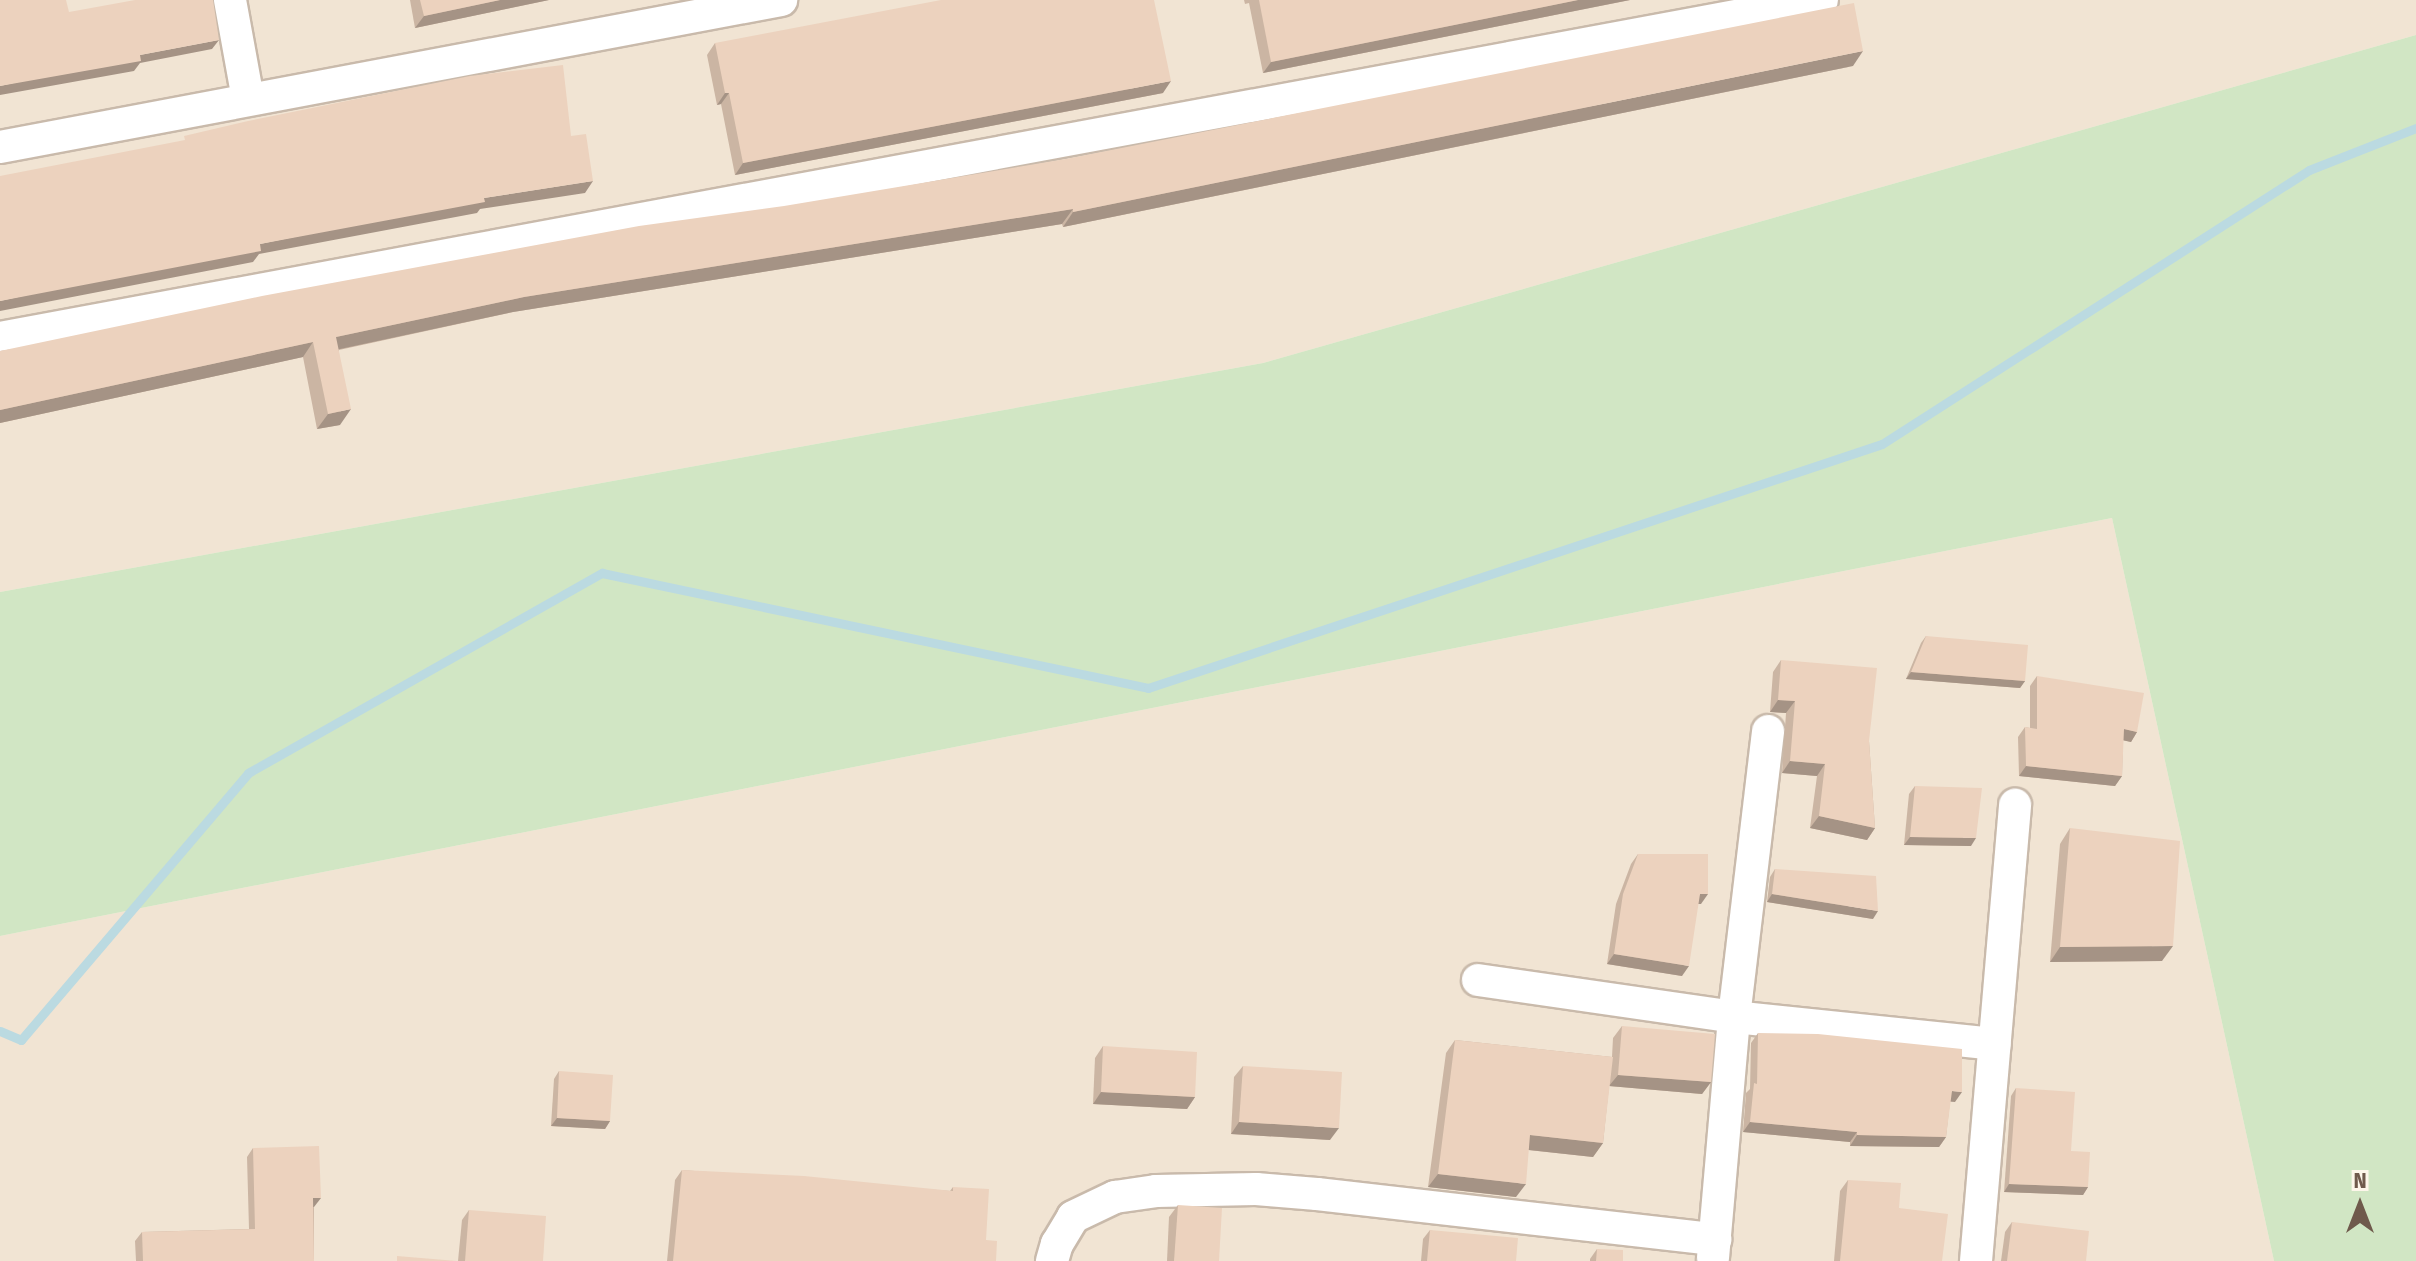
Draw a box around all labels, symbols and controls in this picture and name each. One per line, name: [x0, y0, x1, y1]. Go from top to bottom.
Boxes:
north arrow: [2320, 1165, 2400, 1245]
text: N: [2353, 1167, 2367, 1194]

